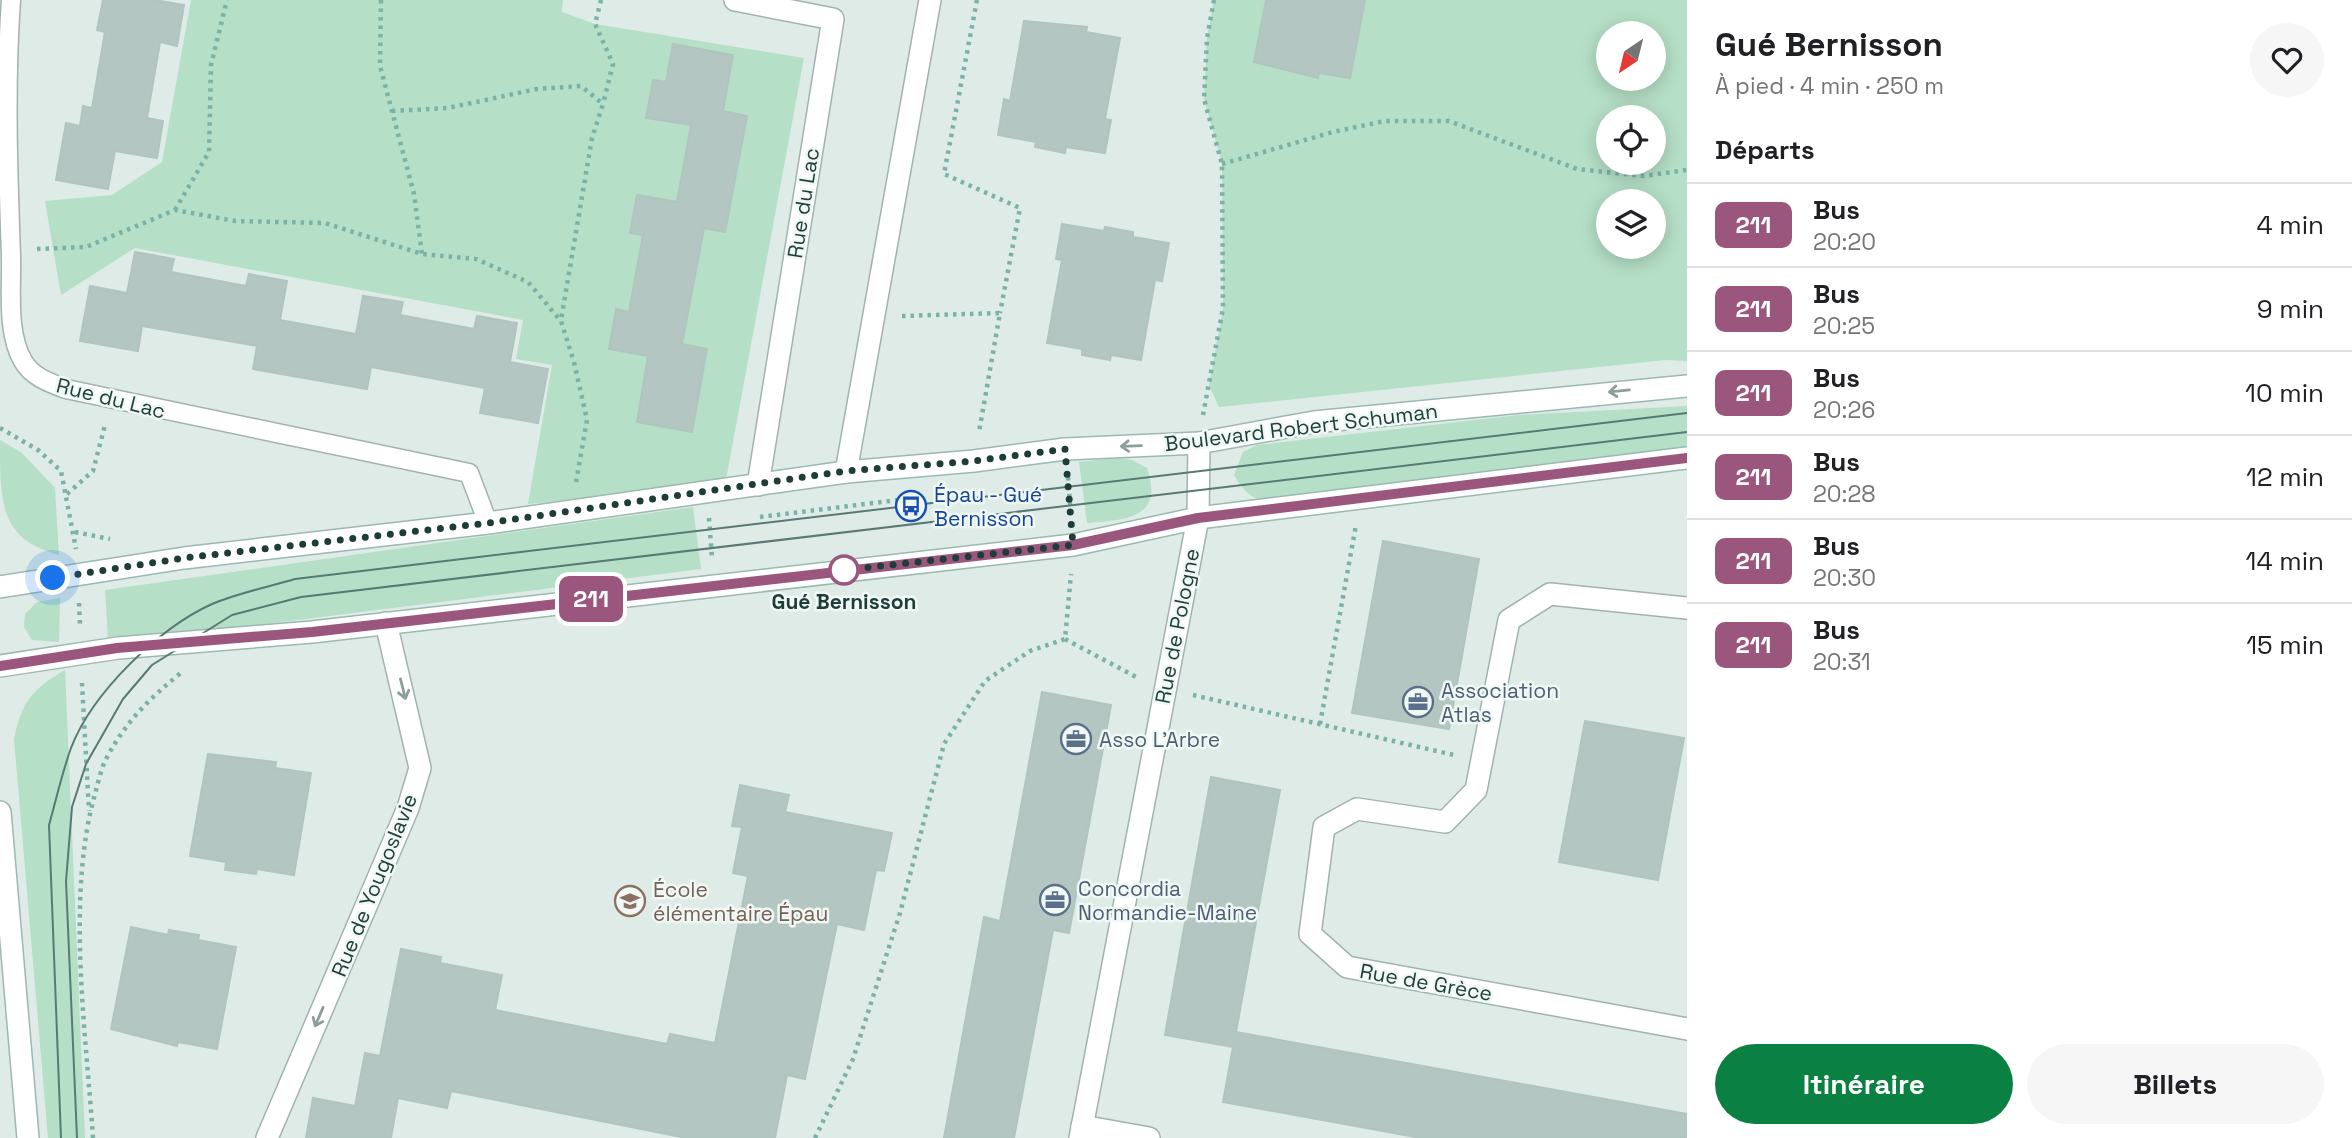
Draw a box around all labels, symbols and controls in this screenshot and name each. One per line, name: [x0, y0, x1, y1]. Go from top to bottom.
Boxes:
north arrow: [1596, 21, 1666, 91]
map controls: [1596, 21, 1666, 259]
button: heart: [2250, 23, 2324, 97]
text: Gué Bernisson: [1715, 24, 1943, 66]
text: À pied · 4 min · 250 m: [1715, 71, 1944, 101]
button: locate: [1596, 105, 1666, 175]
text: Départs: [1715, 133, 1815, 167]
street label: Rue du Lac: [781, 146, 825, 260]
button: layers: [1596, 189, 1666, 259]
text: Bus: [1813, 193, 1860, 227]
text: 4 min: [2256, 208, 2324, 242]
text: 211: [1736, 209, 1771, 240]
text: 20:20: [1813, 227, 1876, 257]
text: Bus: [1813, 277, 1860, 311]
text: 9 min: [2257, 292, 2324, 326]
text: 211: [1736, 293, 1771, 324]
text: 20:25: [1813, 311, 1875, 341]
text: Bus: [1813, 361, 1860, 395]
street label: Rue du Lac: [54, 371, 168, 425]
text: 10 min: [2245, 376, 2324, 410]
text: 211: [1736, 377, 1771, 408]
one-way arrow: [1608, 385, 1631, 398]
text: 20:26: [1813, 395, 1875, 425]
street label: Boulevard Robert Schuman: [1163, 397, 1439, 457]
one-way arrow: [1119, 440, 1142, 453]
text: Bus: [1813, 445, 1860, 479]
text: 12 min: [2246, 460, 2324, 494]
text: 211: [1736, 461, 1771, 492]
text: 20:28: [1813, 479, 1876, 509]
place label: Épau - Gué Bernisson: [934, 481, 1042, 532]
bus stop icon: Épau - Gué Bernisson: [894, 489, 928, 523]
text: Bus: [1813, 529, 1860, 563]
text: 14 min: [2246, 544, 2324, 578]
text: 211: [1736, 545, 1771, 576]
street label: Rue de Pologne: [1149, 546, 1205, 706]
marker: Gué Bernisson: [829, 555, 859, 585]
your location: [35, 560, 70, 595]
text: 20:30: [1813, 563, 1876, 593]
line badge: 211: [551, 576, 631, 622]
text: 211: [573, 583, 609, 614]
place label: Gué Bernisson: [772, 588, 916, 615]
text: Bus: [1813, 613, 1860, 647]
text: 15 min: [2246, 628, 2324, 662]
text: 211: [1736, 629, 1771, 660]
text: 20:31: [1813, 647, 1871, 677]
one-way arrow: [397, 677, 410, 700]
place label: Association Atlas: [1441, 677, 1559, 728]
office icon: Association Atlas: [1401, 685, 1435, 719]
office icon: Asso L'Arbre: [1059, 722, 1093, 756]
place label: Asso L'Arbre: [1099, 726, 1220, 753]
street label: Rue de Yougoslavie: [325, 790, 423, 980]
place label: Concordia Normandie-Maine: [1078, 875, 1257, 926]
place label: École élémentaire Épau: [653, 876, 828, 927]
office icon: Concordia Normandie-Maine: [1038, 883, 1072, 917]
school or university icon: École élémentaire Épau: [613, 884, 647, 918]
street label: Rue de Grèce: [1358, 957, 1494, 1007]
one-way arrow: [311, 1006, 324, 1027]
button: Itinéraire: [1715, 1044, 2013, 1124]
button: Billets: [2027, 1044, 2324, 1124]

